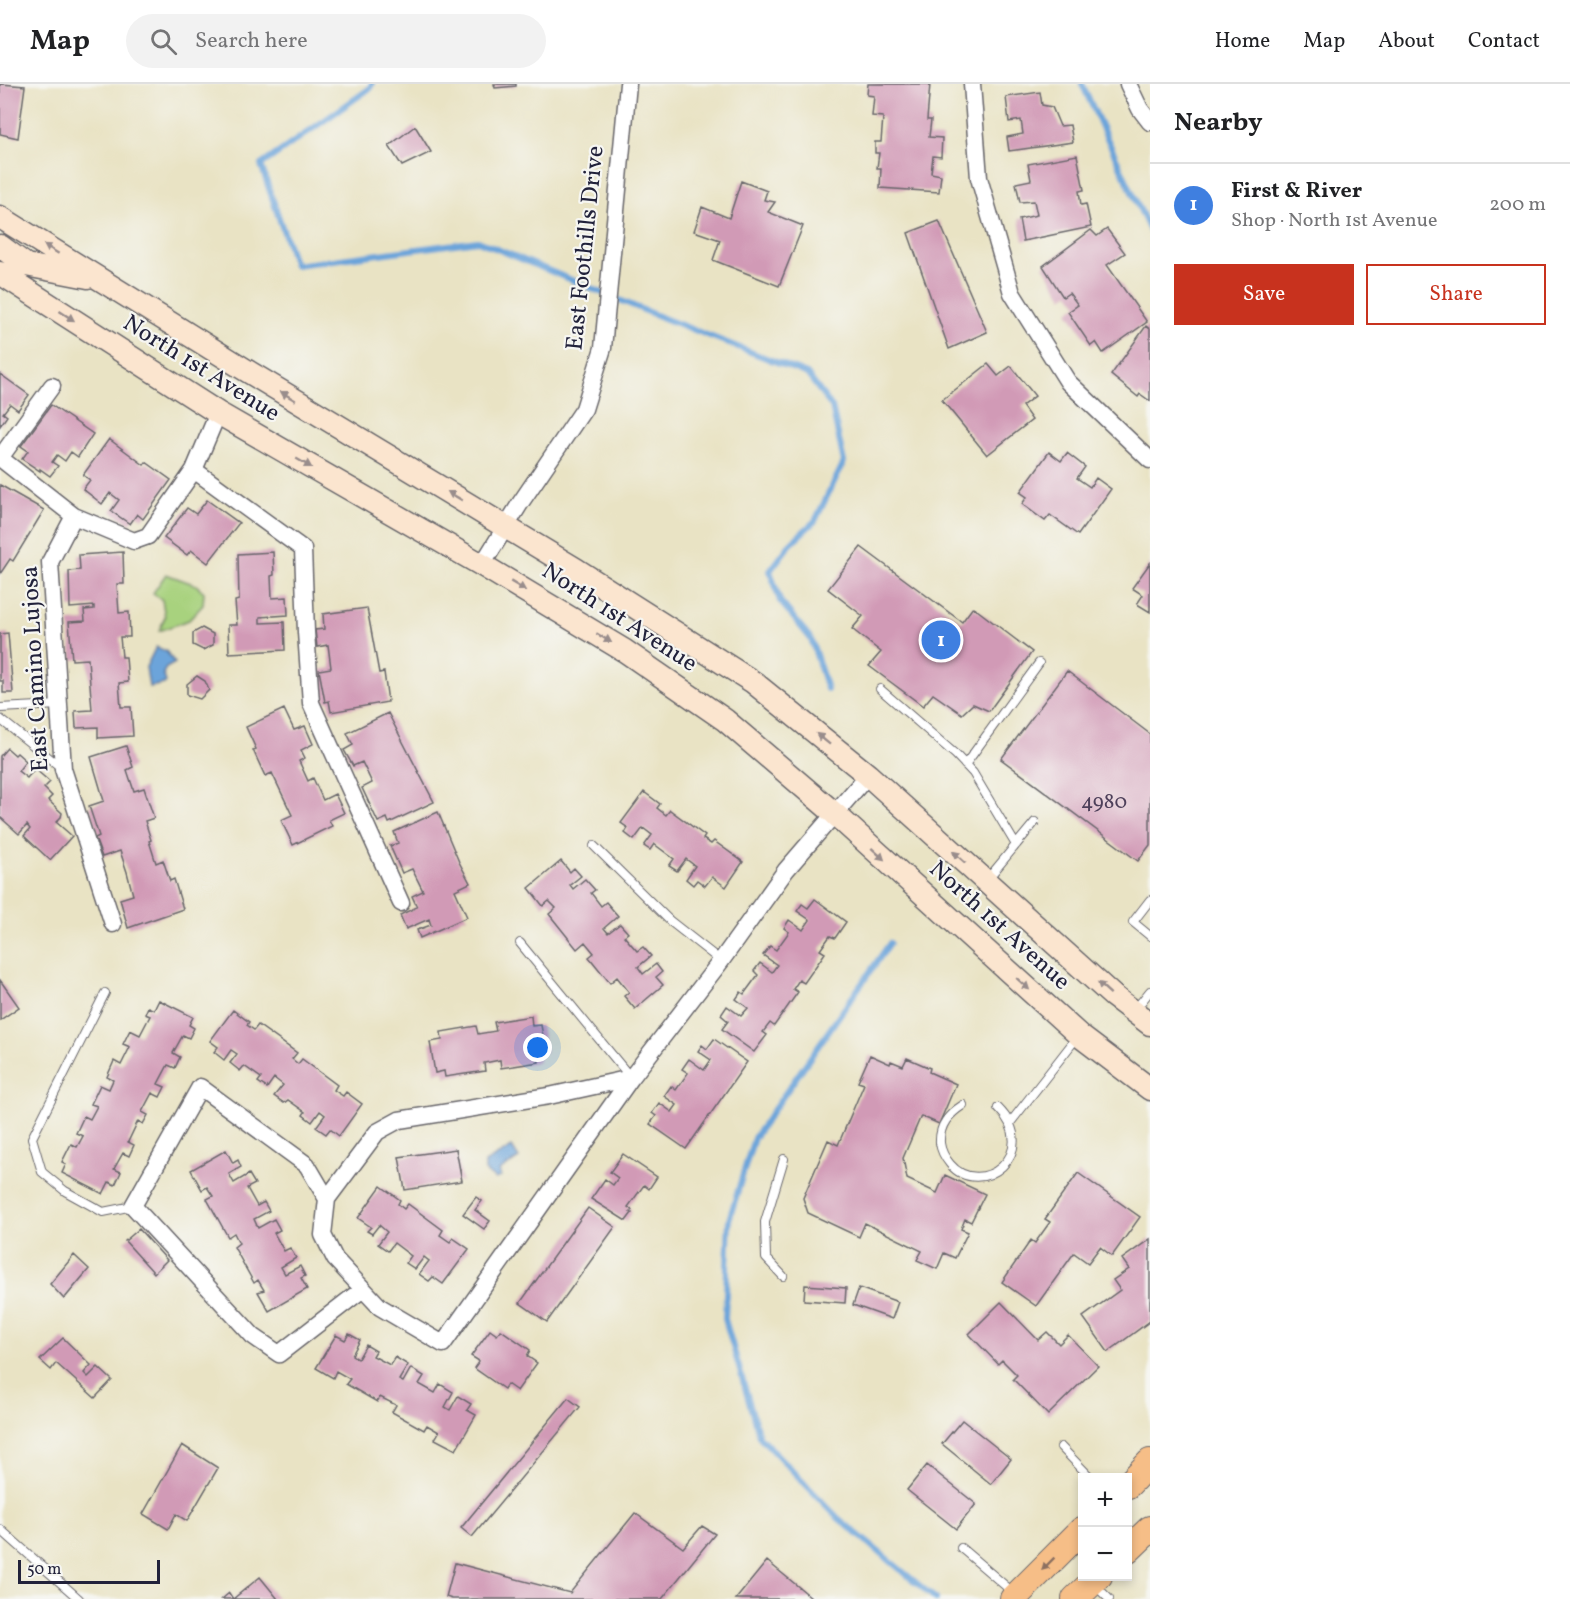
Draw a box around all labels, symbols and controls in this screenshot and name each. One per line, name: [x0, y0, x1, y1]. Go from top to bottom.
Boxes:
search box: [126, 14, 546, 68]
text: Map: [30, 22, 90, 61]
icon: search: [147, 25, 180, 58]
text: Search here: [195, 26, 308, 57]
text: Home: [1215, 27, 1270, 56]
text: Map: [1303, 27, 1345, 56]
text: About: [1378, 27, 1435, 56]
text: Contact: [1468, 27, 1540, 56]
text: Nearby: [1174, 105, 1263, 141]
street label: East Foothills Drive: [558, 144, 614, 352]
text: First & River: [1231, 176, 1362, 207]
text: 1: [1189, 191, 1198, 219]
text: 200 m: [1489, 191, 1546, 219]
text: Shop · North 1st Avenue: [1231, 207, 1438, 235]
one-way arrow: [43, 243, 59, 254]
button: Save: [1174, 264, 1354, 325]
button: Share: [1366, 264, 1546, 325]
street label: North 1st Avenue: [116, 307, 286, 431]
one-way arrow: [59, 311, 75, 322]
one-way arrow: [280, 390, 296, 401]
one-way arrow: [296, 458, 313, 468]
one-way arrow: [446, 491, 463, 501]
street label: North 1st Avenue: [534, 555, 704, 681]
street label: East Camino Lujosa: [14, 565, 58, 773]
one-way arrow: [510, 581, 526, 592]
pin: 1: [922, 618, 960, 662]
one-way arrow: [596, 633, 612, 644]
one-way arrow: [815, 732, 831, 745]
house number: 4980: [1081, 788, 1127, 817]
one-way arrow: [871, 846, 885, 860]
one-way arrow: [952, 851, 967, 864]
street label: North 1st Avenue: [921, 853, 1077, 999]
one-way arrow: [1015, 977, 1030, 990]
one-way arrow: [1097, 982, 1112, 995]
your location: [523, 1033, 552, 1062]
map controls: [1078, 1473, 1132, 1581]
button: +: [1078, 1473, 1132, 1527]
button: −: [1078, 1527, 1132, 1581]
scale bar: [18, 1557, 160, 1584]
one-way arrow: [1041, 1557, 1055, 1572]
text: 50 m: [27, 1559, 61, 1581]

